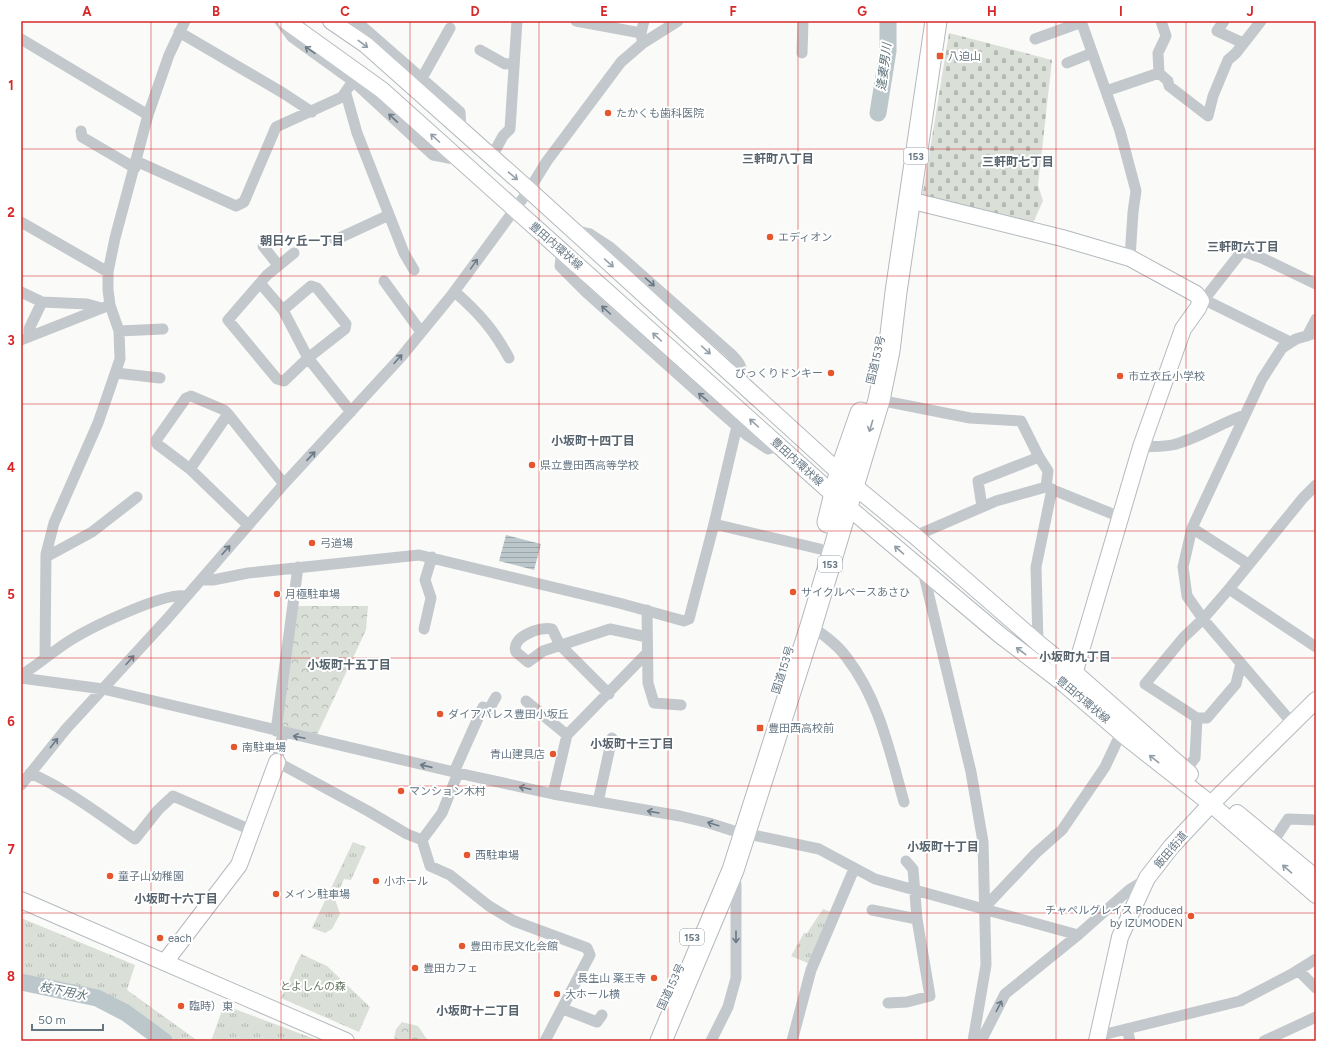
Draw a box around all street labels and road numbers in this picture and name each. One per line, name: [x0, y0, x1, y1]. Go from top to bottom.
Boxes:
road number: 153: [904, 148, 928, 164]
street label: 豊田内環状線: [527, 219, 585, 273]
street label: 国道153号: [864, 334, 888, 386]
street label: 豊田内環状線: [768, 435, 826, 489]
road number: 153: [818, 556, 842, 572]
street label: 国道153号: [769, 644, 797, 696]
street label: 豊田内環状線: [1054, 674, 1112, 726]
street label: 飯田街道: [1152, 829, 1190, 871]
road number: 153: [680, 929, 704, 945]
street label: 国道153号: [655, 962, 687, 1012]

